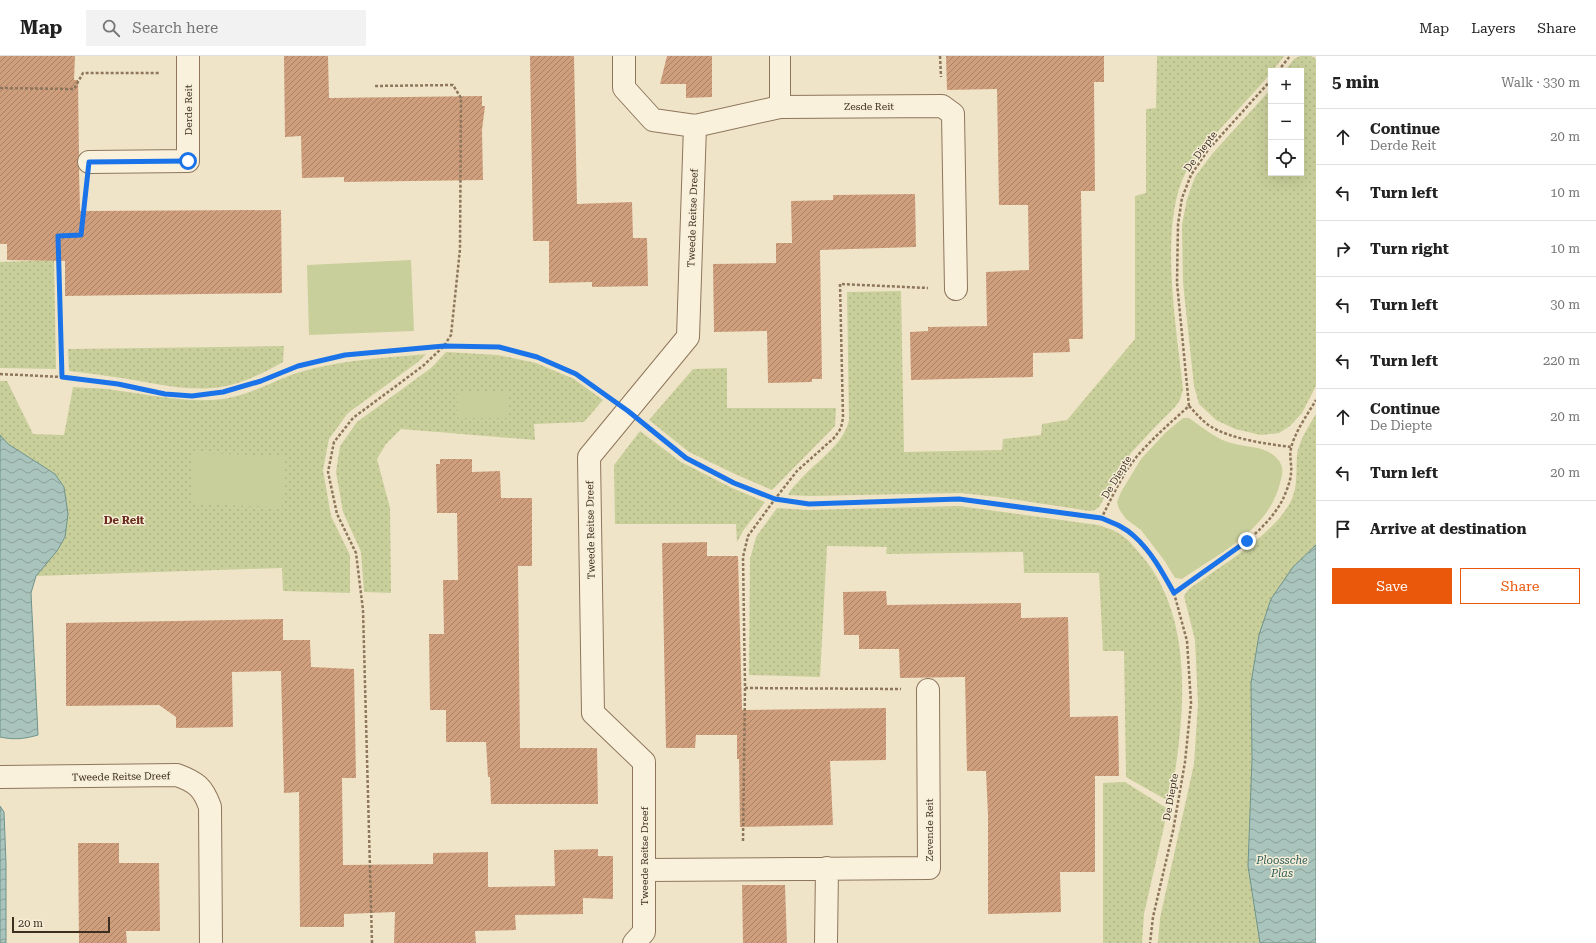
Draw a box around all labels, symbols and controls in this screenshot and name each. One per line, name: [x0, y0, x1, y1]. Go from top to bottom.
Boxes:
search box: [86, 10, 366, 46]
text: Map: [20, 16, 62, 39]
icon: search: [100, 17, 122, 39]
text: Search here: [132, 19, 218, 37]
text: Map: [1419, 20, 1449, 36]
text: Layers: [1471, 20, 1515, 36]
text: Share: [1537, 20, 1576, 36]
map controls: [1268, 68, 1304, 176]
button: +: [1268, 68, 1304, 104]
text: 5 min: [1332, 72, 1379, 92]
text: Walk · 330 m: [1501, 75, 1580, 90]
street label: Derde Reit: [183, 84, 194, 135]
street label: Zesde Reit: [844, 101, 894, 112]
button: −: [1268, 104, 1304, 140]
text: Continue: [1370, 120, 1440, 138]
icon: ahead: [1332, 126, 1354, 148]
street label: De Diepte: [1182, 128, 1220, 174]
text: 20 m: [1550, 129, 1580, 144]
text: Derde Reit: [1370, 138, 1436, 153]
button: locate: [1268, 140, 1304, 176]
route start: [179, 152, 197, 170]
street label: Tweede Reitse Dreef: [685, 167, 700, 268]
icon: left: [1332, 182, 1354, 204]
text: Turn left: [1370, 184, 1438, 202]
text: 10 m: [1550, 185, 1580, 200]
icon: right: [1332, 238, 1354, 260]
text: Turn right: [1370, 240, 1449, 258]
text: 10 m: [1550, 241, 1580, 256]
icon: left: [1332, 294, 1354, 316]
text: Turn left: [1370, 296, 1438, 314]
text: 30 m: [1550, 297, 1580, 312]
icon: left: [1332, 350, 1354, 372]
text: Turn left: [1370, 352, 1438, 370]
text: 220 m: [1543, 353, 1580, 368]
text: Continue: [1370, 400, 1440, 418]
icon: ahead: [1332, 406, 1354, 428]
text: 20 m: [1550, 409, 1580, 424]
text: De Diepte: [1370, 418, 1432, 433]
street label: De Diepte: [1099, 453, 1134, 501]
icon: left: [1332, 462, 1354, 484]
text: Turn left: [1370, 464, 1438, 482]
text: 20 m: [1550, 465, 1580, 480]
street label: Tweede Reitse Dreef: [584, 479, 597, 579]
district label: De Reit: [104, 514, 145, 527]
icon: arrive: [1332, 518, 1354, 540]
text: Arrive at destination: [1370, 520, 1526, 538]
route end: [1238, 532, 1256, 550]
button: Save: [1332, 568, 1452, 604]
button: Share: [1460, 568, 1580, 604]
street label: Tweede Reitse Dreef: [72, 770, 172, 783]
street label: De Diepte: [1161, 772, 1180, 822]
street label: Zevende Reit: [924, 798, 935, 861]
street label: Tweede Reitse Dreef: [639, 805, 650, 905]
water label: Ploossche Plas: [1255, 854, 1308, 880]
scale bar: [12, 915, 110, 934]
text: 20 m: [18, 917, 43, 930]

